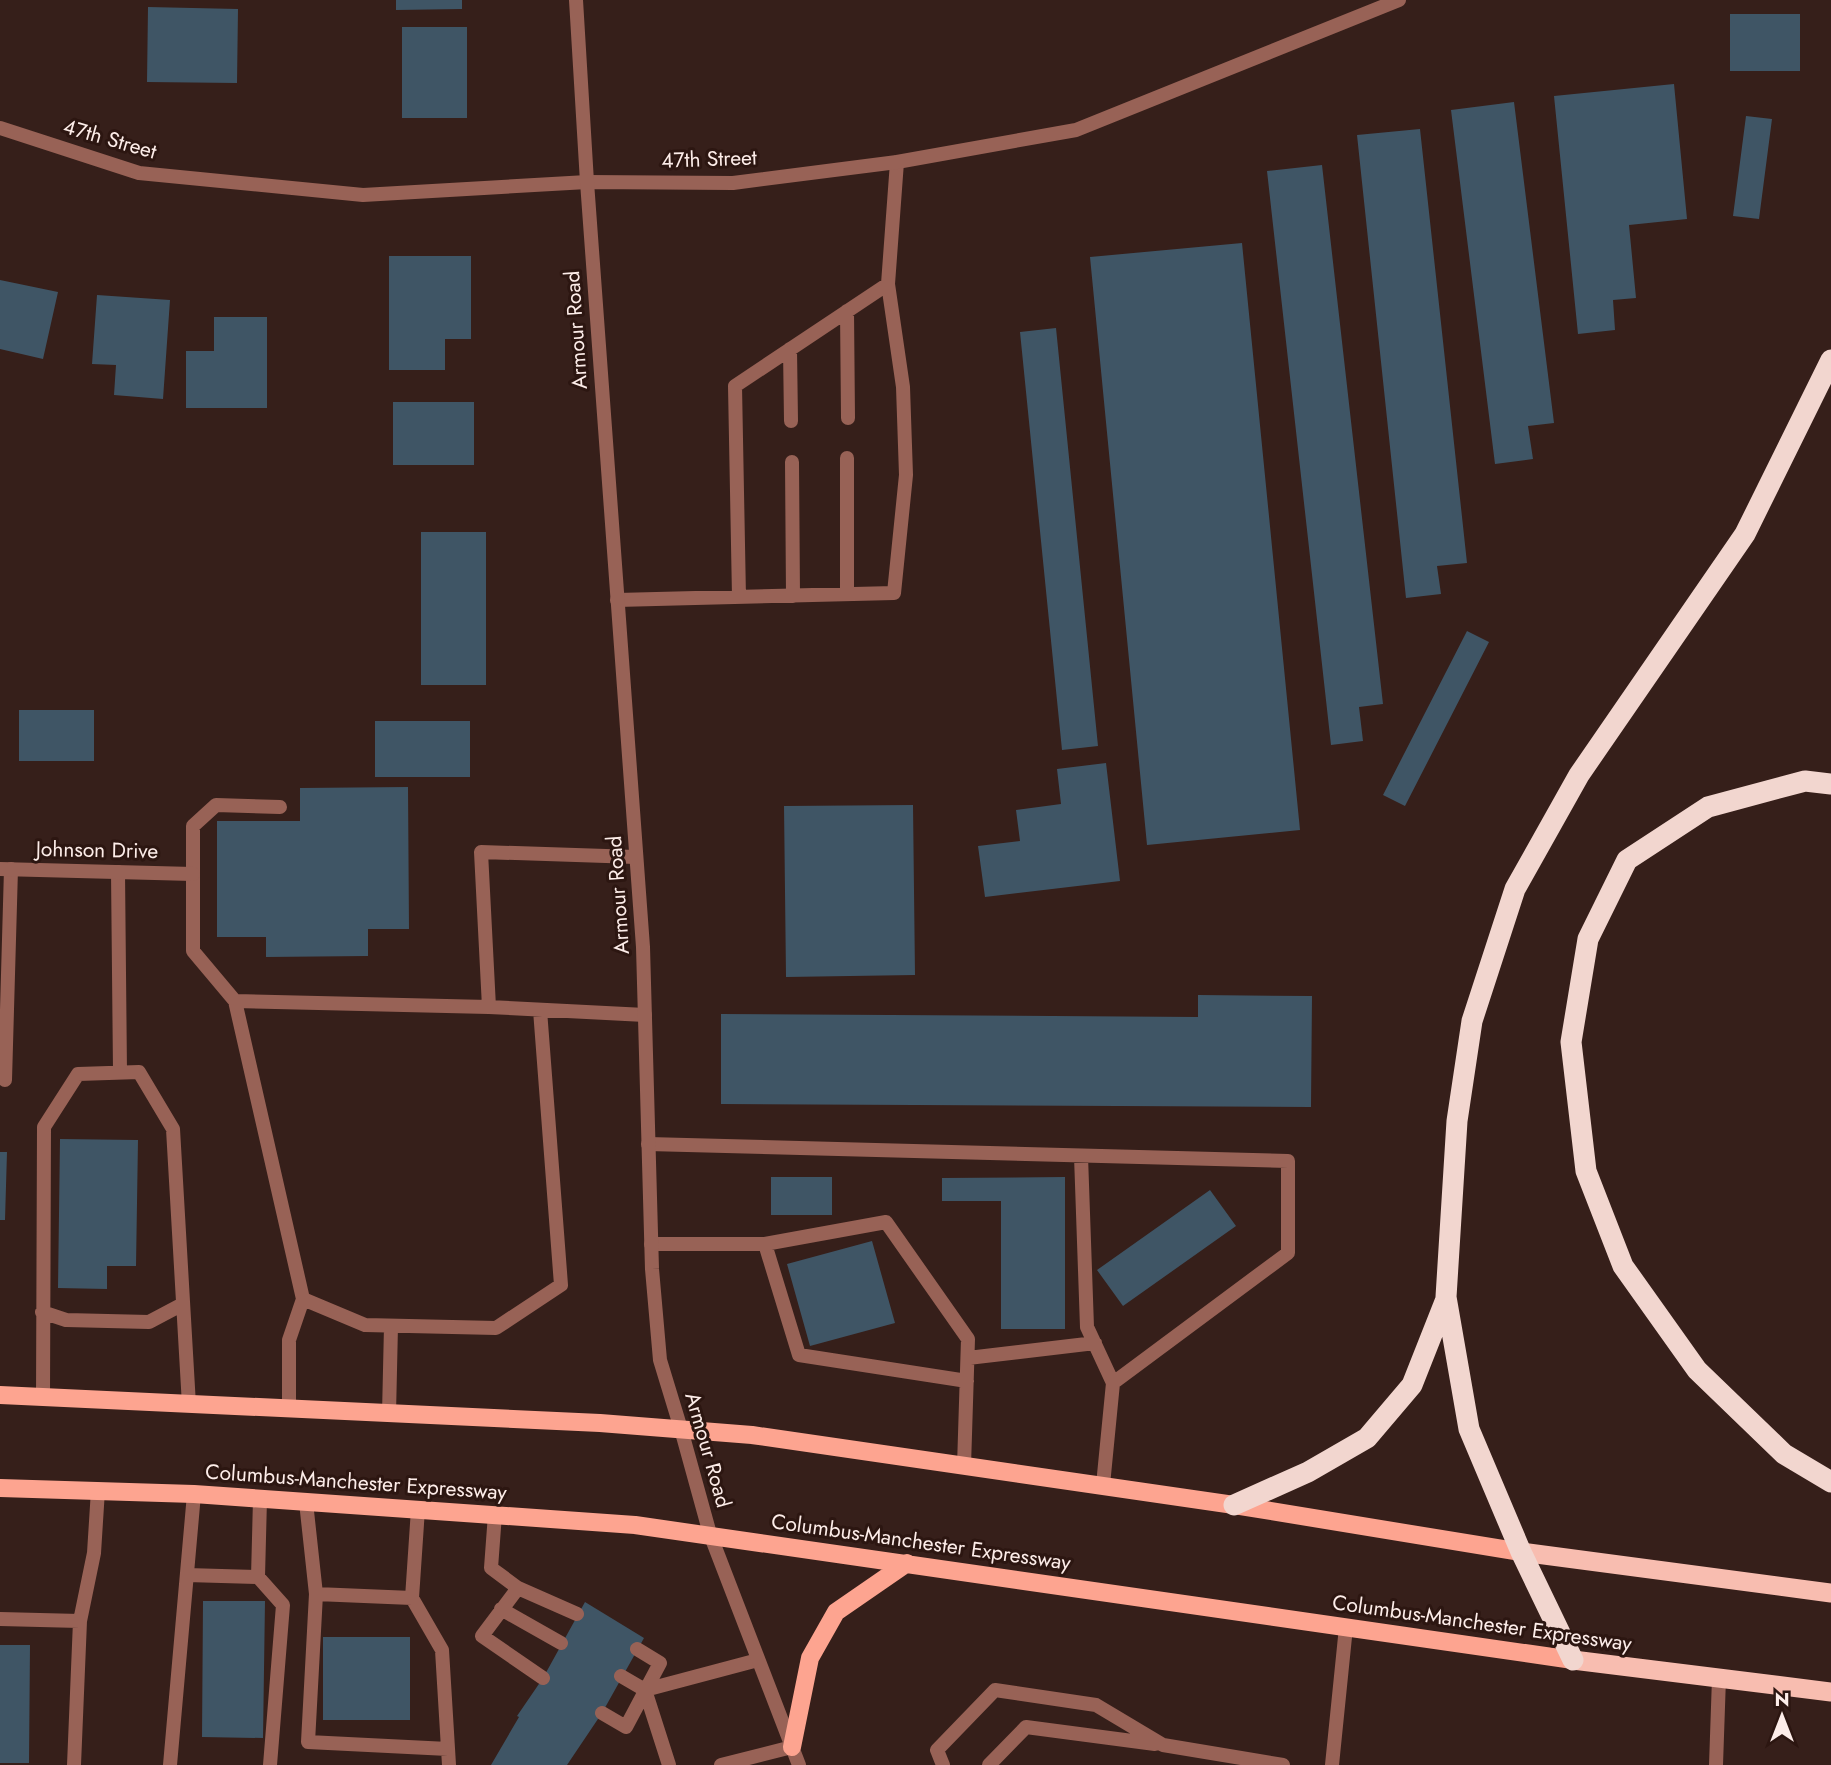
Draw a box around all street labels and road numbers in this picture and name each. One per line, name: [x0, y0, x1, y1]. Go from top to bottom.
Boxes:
street label: 47th Street: [60, 111, 160, 167]
street label: 47th Street: [661, 142, 757, 176]
street label: Armour Road: [557, 270, 595, 390]
street label: Johnson Drive: [32, 834, 159, 866]
street label: Armour Road: [599, 835, 637, 955]
street label: Armour Road: [677, 1389, 739, 1511]
street label: Columbus-Manchester Expressway: [204, 1456, 509, 1508]
street label: Columbus-Manchester Expressway: [769, 1506, 1073, 1578]
street label: Columbus-Manchester Expressway: [1330, 1587, 1634, 1659]

